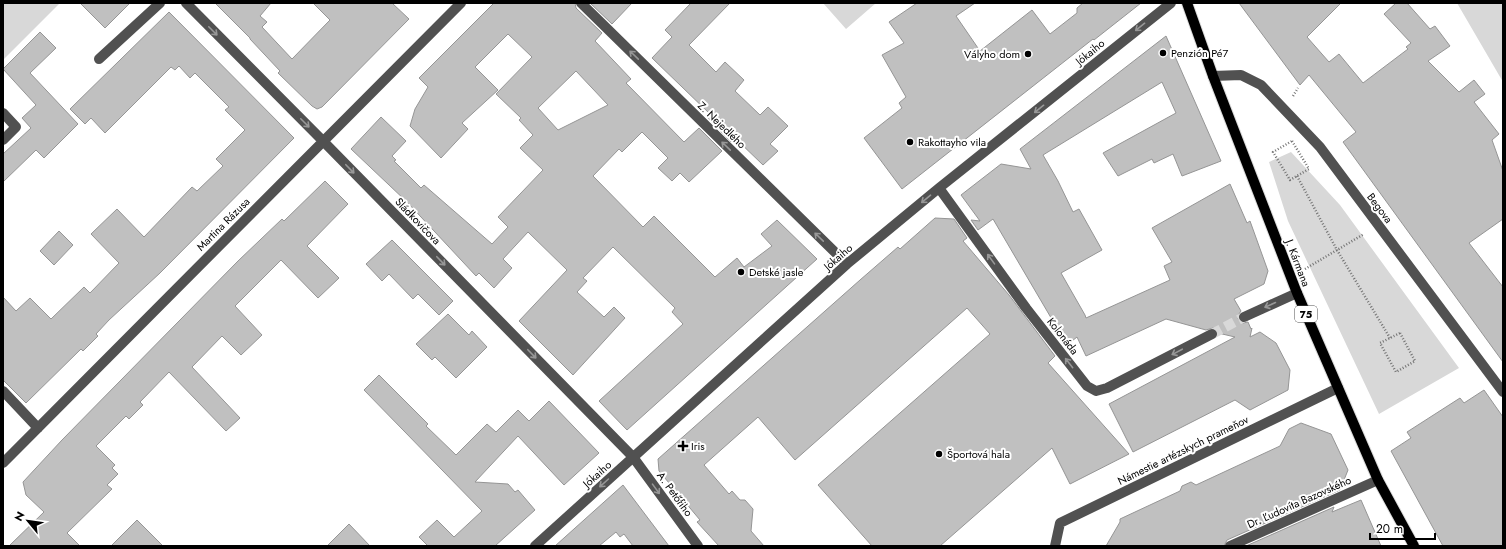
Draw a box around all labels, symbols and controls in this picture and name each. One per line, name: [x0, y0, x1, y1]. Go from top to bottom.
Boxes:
one-way arrow: [1135, 23, 1146, 32]
one-way arrow: [208, 26, 218, 36]
street label: Jókaiho: [1070, 35, 1108, 70]
place label: Penzión Pé7: [1171, 45, 1229, 61]
place label: Vályho dom: [964, 46, 1020, 62]
marker: Penzión Pé7: [1158, 48, 1168, 58]
marker: Vályho dom: [1023, 49, 1033, 59]
one-way arrow: [629, 50, 639, 60]
street label: Z. Nejedlého: [694, 98, 750, 152]
one-way arrow: [1033, 104, 1044, 113]
one-way arrow: [300, 118, 310, 128]
place label: Rakottayho vila: [918, 134, 986, 150]
marker: Rakottayho vila: [905, 137, 915, 147]
one-way arrow: [721, 141, 731, 151]
one-way arrow: [345, 164, 355, 174]
street label: Begova: [1363, 190, 1397, 226]
street label: Martina Rázusa: [193, 194, 253, 254]
street label: Sládkovičova: [392, 194, 444, 248]
one-way arrow: [921, 194, 932, 203]
one-way arrow: [814, 232, 824, 242]
street label: J. Kármana: [1281, 235, 1314, 289]
street label: Jókaiho: [819, 240, 856, 275]
one-way arrow: [987, 254, 995, 265]
one-way arrow: [436, 256, 446, 266]
place label: Detské jasle: [749, 264, 804, 280]
marker: Detské jasle: [736, 267, 746, 277]
one-way arrow: [1265, 301, 1277, 309]
road number: 75: [1295, 306, 1317, 322]
street label: Kolonáda: [1043, 314, 1083, 358]
one-way arrow: [527, 349, 537, 359]
one-way arrow: [1171, 349, 1183, 356]
one-way arrow: [1065, 357, 1073, 368]
street label: Námestie artézskych prameňov: [1115, 411, 1251, 489]
place label: Iris: [691, 438, 705, 454]
marker: Iris: [678, 441, 688, 451]
place label: Športová hala: [947, 446, 1010, 462]
marker: Športová hala: [934, 449, 944, 459]
street label: Jókaiho: [578, 457, 615, 492]
street label: A. Petőfiho: [653, 468, 697, 520]
street label: Dr. Ľudovíta Bazovského: [1244, 472, 1354, 532]
one-way arrow: [599, 479, 609, 488]
one-way arrow: [652, 483, 660, 494]
north arrow: [8, 501, 48, 541]
text: N: [10, 508, 28, 524]
scale bar: [1370, 515, 1435, 541]
text: 20 m: [1376, 520, 1403, 538]

